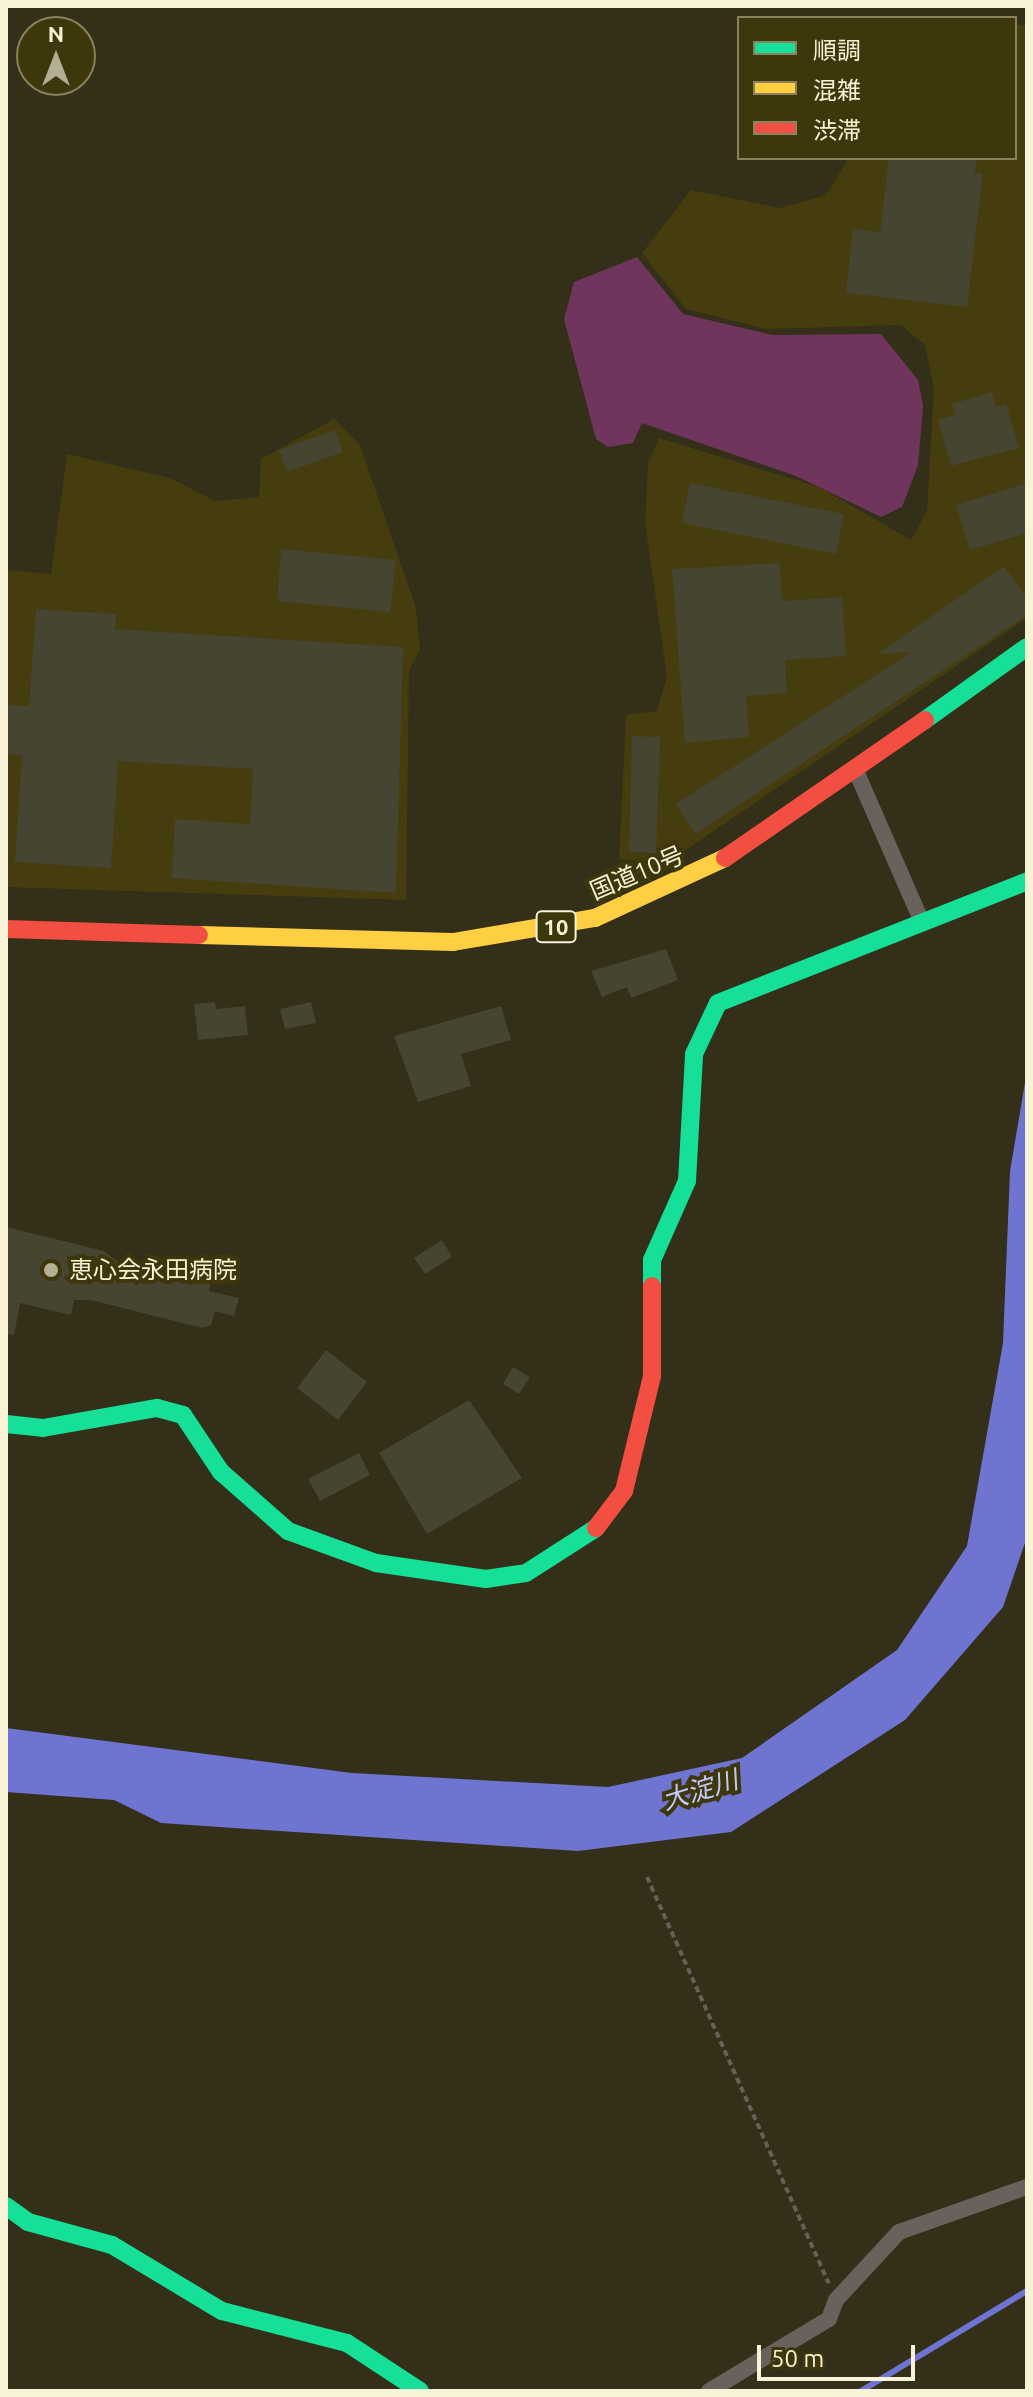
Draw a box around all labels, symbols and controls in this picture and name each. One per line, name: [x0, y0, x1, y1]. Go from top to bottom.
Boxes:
north arrow: [16, 16, 96, 96]
legend: [737, 16, 1017, 160]
text: N: [48, 21, 64, 46]
text: 順調: [813, 37, 861, 64]
text: 混雑: [813, 77, 861, 104]
text: 渋滞: [813, 117, 861, 144]
street label: 国道10号: [586, 840, 688, 906]
road number: 10: [534, 909, 578, 945]
place label: 恵心会永田病院: [69, 1256, 237, 1284]
marker: 恵心会永田病院: [40, 1259, 62, 1281]
water label: 大淀川: [658, 1764, 742, 1816]
scale bar: [761, 2329, 919, 2379]
text: 50 m: [771, 2345, 824, 2372]

